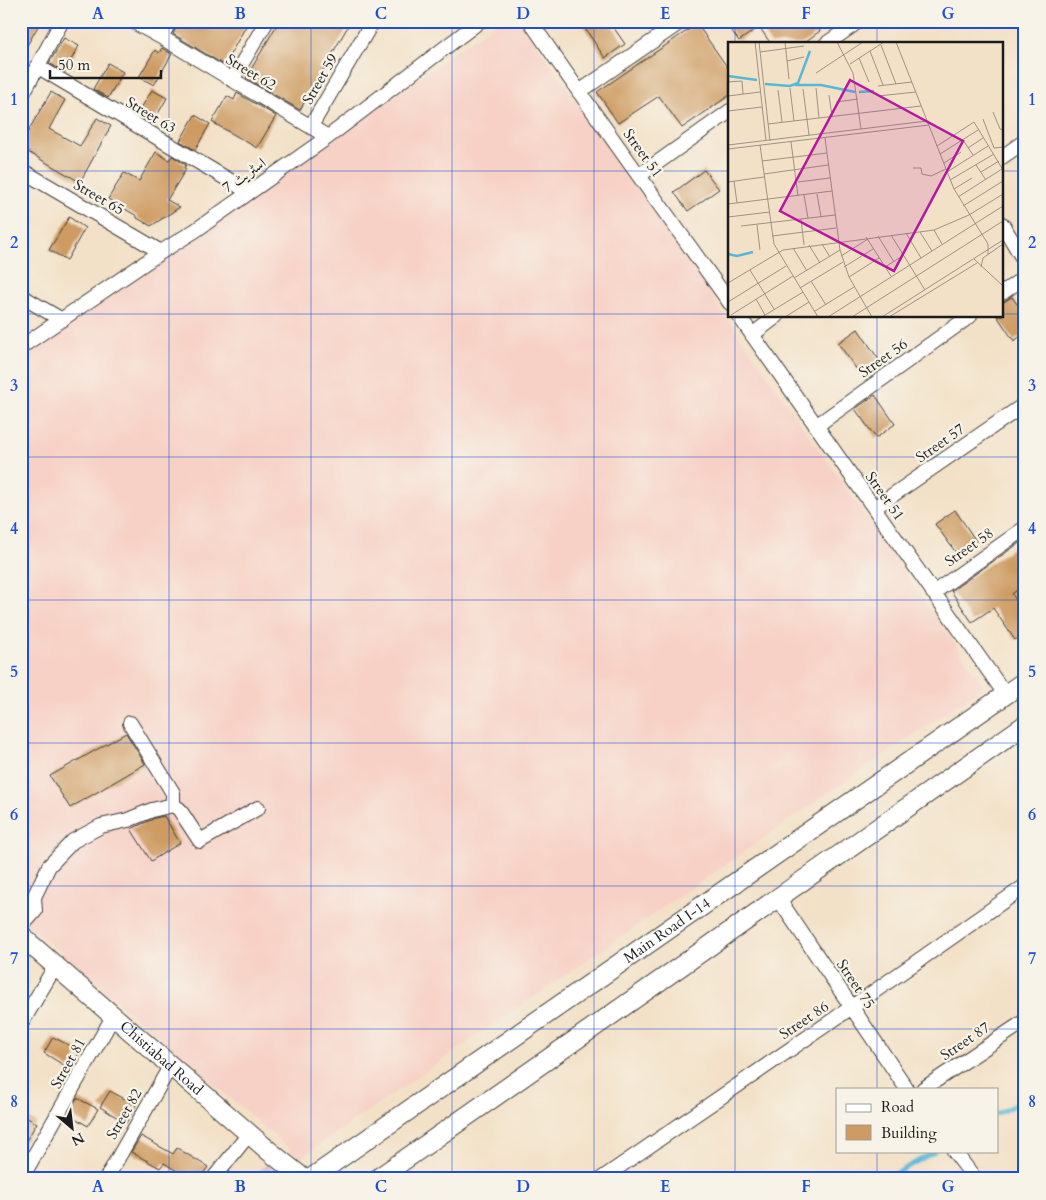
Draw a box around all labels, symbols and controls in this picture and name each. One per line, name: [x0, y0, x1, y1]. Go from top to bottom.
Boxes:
text: A: [92, 3, 104, 25]
text: B: [234, 3, 246, 25]
text: C: [375, 3, 387, 25]
text: D: [516, 3, 530, 25]
text: E: [660, 3, 670, 25]
text: F: [801, 3, 811, 25]
text: G: [941, 3, 955, 25]
inset map: [728, 42, 1004, 318]
scale bar: [50, 48, 161, 80]
street label: Street 62: [222, 49, 280, 95]
street label: Street 59: [297, 50, 343, 108]
text: 50 m: [58, 55, 90, 75]
text: 1: [10, 89, 18, 111]
text: 1: [1028, 89, 1036, 111]
street label: Street 63: [122, 92, 180, 138]
street label: Street 51: [619, 125, 667, 181]
street label: اسٹریٹ 7: [218, 153, 270, 197]
street label: Street 65: [70, 174, 128, 220]
text: 2: [10, 232, 18, 254]
text: 2: [1028, 232, 1036, 254]
street label: Street 56: [855, 334, 912, 382]
text: 3: [10, 375, 18, 397]
text: 3: [1028, 375, 1036, 397]
street label: Street 57: [912, 419, 969, 467]
street label: Street 51: [861, 468, 909, 524]
text: 4: [10, 518, 18, 540]
text: 4: [1028, 518, 1036, 540]
street label: Street 58: [941, 523, 997, 571]
text: 5: [10, 661, 18, 683]
text: 5: [1028, 661, 1036, 683]
text: 6: [10, 804, 18, 826]
text: 6: [1028, 804, 1036, 826]
street label: Main Road I-14: [620, 893, 715, 968]
text: 7: [10, 948, 18, 970]
text: 7: [1028, 948, 1036, 970]
street label: Street 75: [832, 955, 880, 1013]
street label: Street 86: [775, 996, 833, 1044]
street label: Chistiabad Road: [116, 1016, 207, 1099]
street label: Street 87: [936, 1017, 994, 1065]
street label: Street 81: [46, 1034, 90, 1092]
street label: Street 82: [101, 1085, 147, 1143]
legend: [836, 1088, 998, 1152]
text: 8: [10, 1091, 18, 1113]
text: 8: [1028, 1091, 1036, 1113]
text: Road: [881, 1097, 914, 1117]
north arrow: [48, 1102, 98, 1152]
text: Building: [881, 1123, 937, 1143]
text: N: [68, 1128, 88, 1150]
text: A: [92, 1176, 104, 1198]
text: B: [234, 1176, 246, 1198]
text: C: [375, 1176, 387, 1198]
text: D: [516, 1176, 530, 1198]
text: E: [660, 1176, 670, 1198]
text: F: [801, 1176, 811, 1198]
text: G: [941, 1176, 955, 1198]

